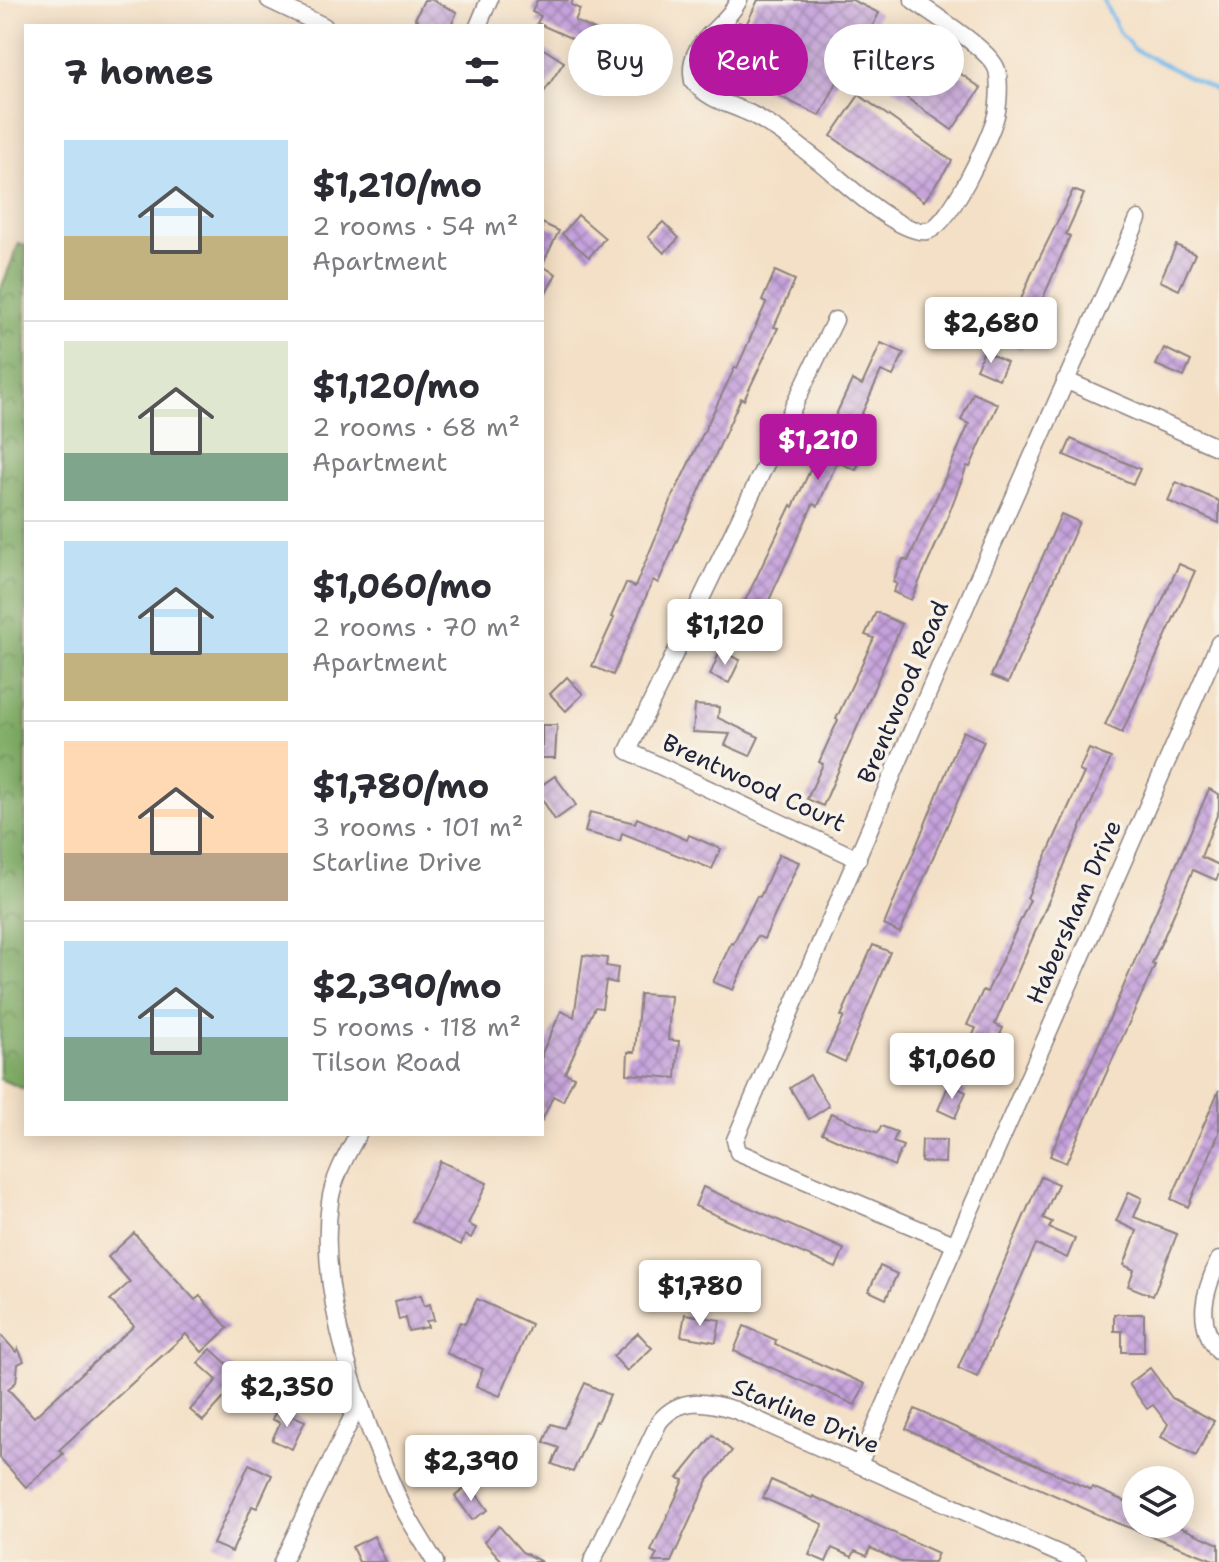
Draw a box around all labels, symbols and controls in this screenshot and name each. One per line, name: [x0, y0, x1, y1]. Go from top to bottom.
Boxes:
chip: Buy: [568, 24, 673, 96]
chip: Rent: [689, 24, 808, 96]
chip: Filters: [824, 24, 964, 96]
text: 7 homes: [64, 49, 213, 95]
icon: filters: [460, 50, 504, 94]
text: $1,210/mo: [312, 162, 482, 208]
icon: home: [128, 172, 224, 268]
text: 2 rooms · 54 m²: [312, 208, 518, 243]
text: Apartment: [312, 243, 448, 278]
pin: $2,680: [926, 297, 1056, 365]
text: $2,680: [943, 305, 1039, 340]
text: $1,120/mo: [312, 363, 480, 409]
icon: home: [128, 373, 224, 469]
text: 2 rooms · 68 m²: [312, 409, 520, 444]
pin: $1,210: [753, 414, 883, 482]
text: $1,210: [778, 422, 858, 457]
text: Apartment: [312, 444, 448, 479]
text: $1,060/mo: [312, 563, 492, 609]
icon: home: [128, 573, 224, 669]
street label: Brentwood Road: [850, 596, 956, 788]
pin: $1,120: [660, 599, 790, 667]
text: $1,120: [685, 607, 765, 642]
text: 2 rooms · 70 m²: [312, 609, 521, 644]
text: Apartment: [312, 644, 448, 679]
street label: Brentwood Court: [657, 726, 851, 840]
text: $1,780/mo: [312, 763, 489, 809]
icon: home: [128, 773, 224, 869]
text: 3 rooms · 101 m²: [312, 809, 523, 844]
street label: Habersham Drive: [1019, 815, 1129, 1009]
text: Starline Drive: [312, 844, 482, 879]
text: $2,390/mo: [312, 963, 502, 1009]
icon: home: [128, 973, 224, 1069]
text: 5 rooms · 118 m²: [312, 1009, 521, 1044]
pin: $1,060: [887, 1033, 1017, 1101]
text: $1,060: [908, 1041, 996, 1076]
text: Tilson Road: [312, 1044, 461, 1079]
pin: $1,780: [635, 1260, 765, 1328]
text: $1,780: [657, 1268, 743, 1303]
pin: $2,350: [222, 1361, 352, 1429]
text: $2,350: [240, 1369, 334, 1404]
street label: Starline Drive: [727, 1371, 885, 1461]
pin: $2,390: [406, 1435, 536, 1503]
text: $2,390: [423, 1443, 519, 1478]
map controls: [1122, 1466, 1194, 1538]
button: layers: [1122, 1466, 1194, 1538]

